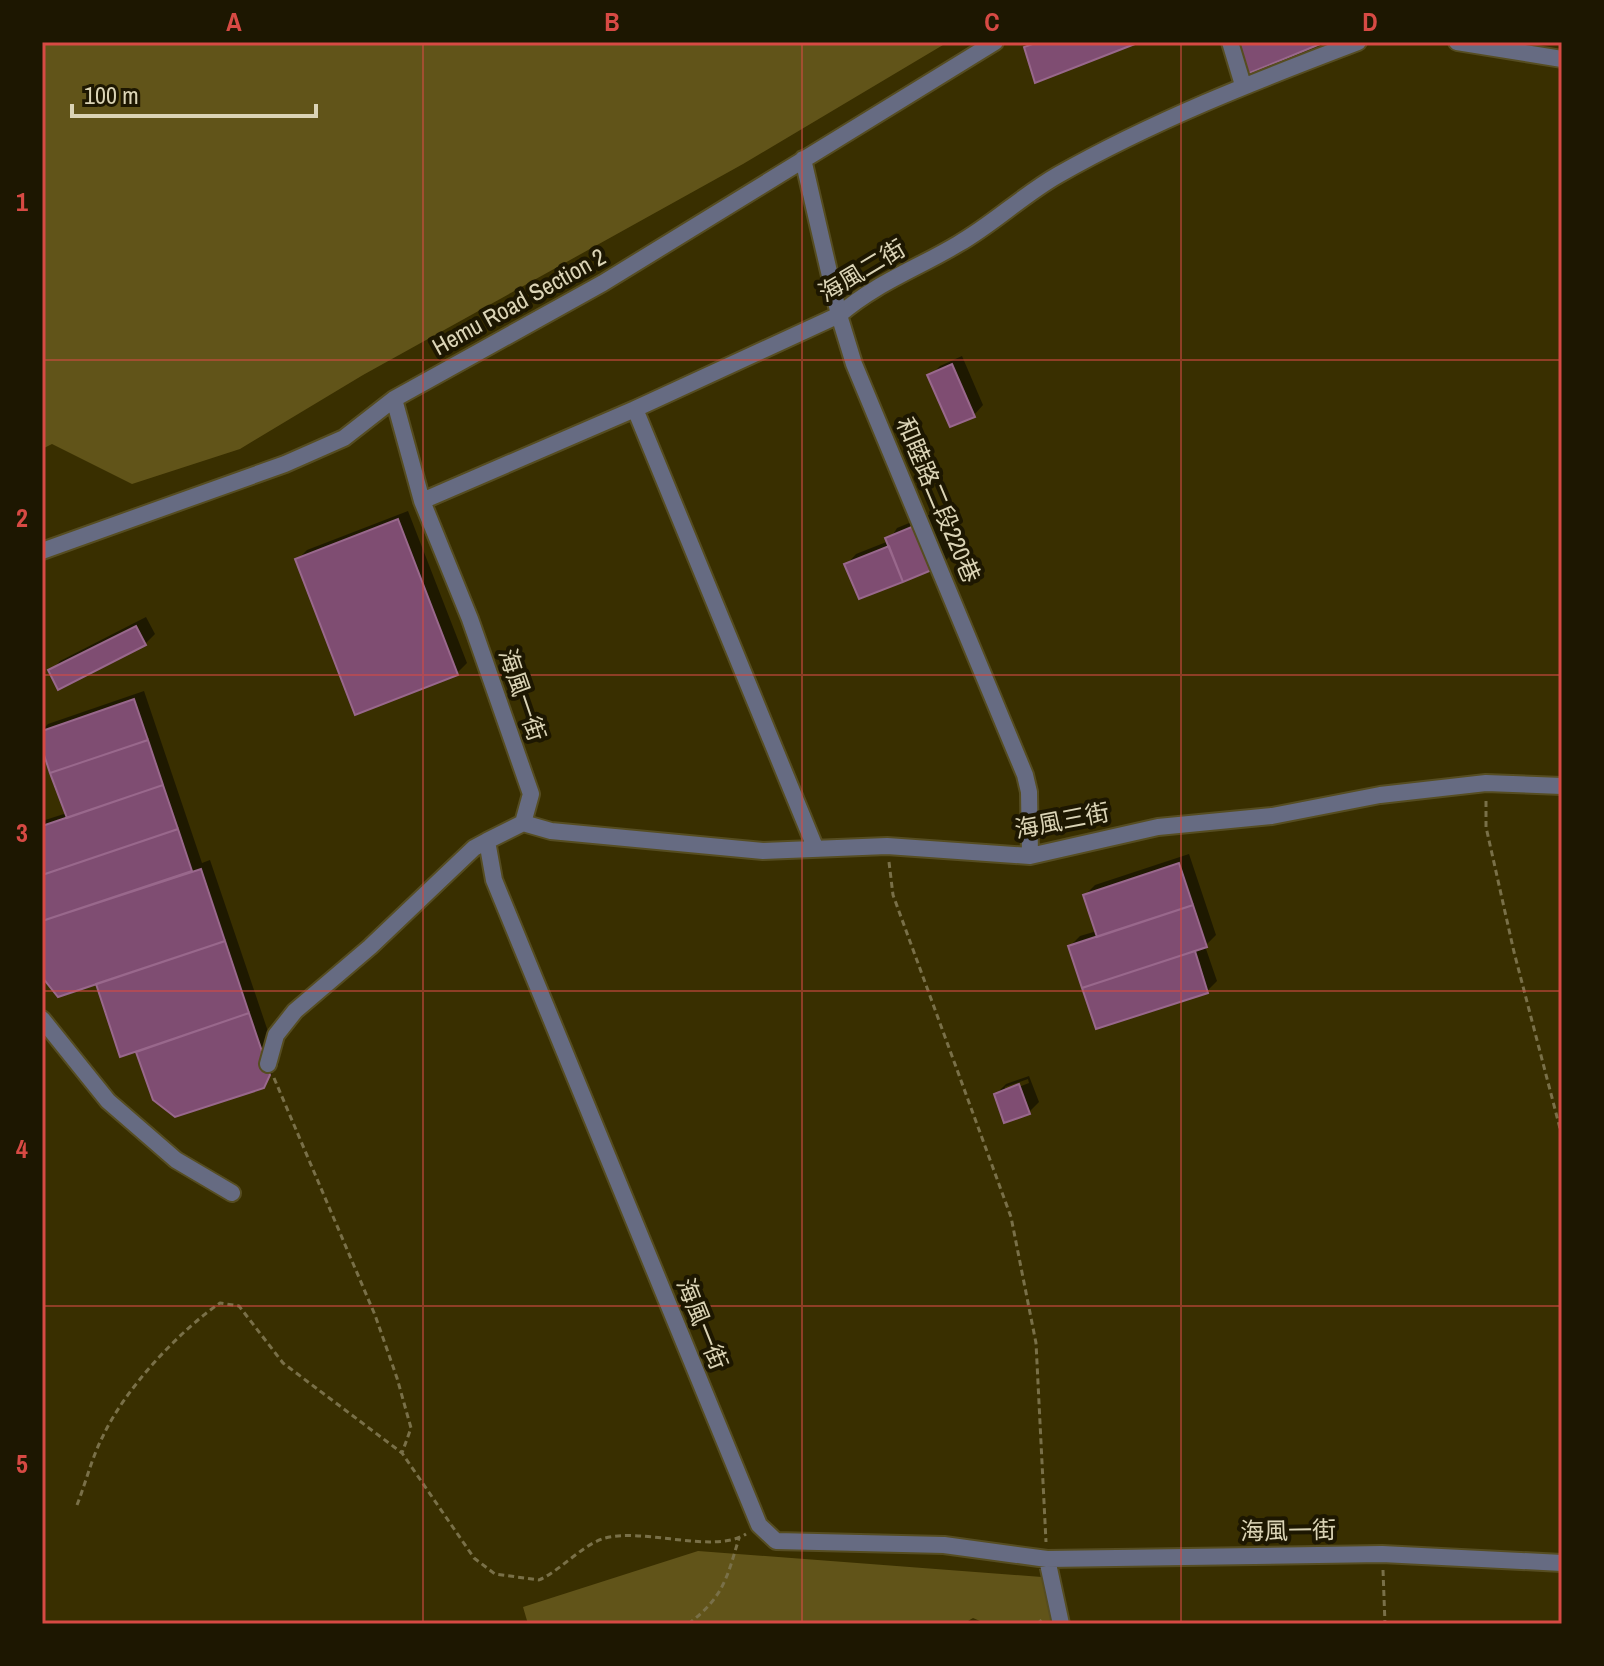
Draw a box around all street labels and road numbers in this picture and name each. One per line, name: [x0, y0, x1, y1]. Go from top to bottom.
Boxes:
street label: 海風二街: [812, 232, 911, 309]
street label: Hemu Road Section 2: [426, 240, 611, 362]
street label: 和睦路二段220巷: [890, 412, 988, 587]
street label: 海風一街: [492, 644, 554, 745]
street label: 海風三街: [1012, 795, 1112, 845]
street label: 海風一街: [670, 1273, 736, 1374]
street label: 海風一街: [1240, 1513, 1336, 1547]

